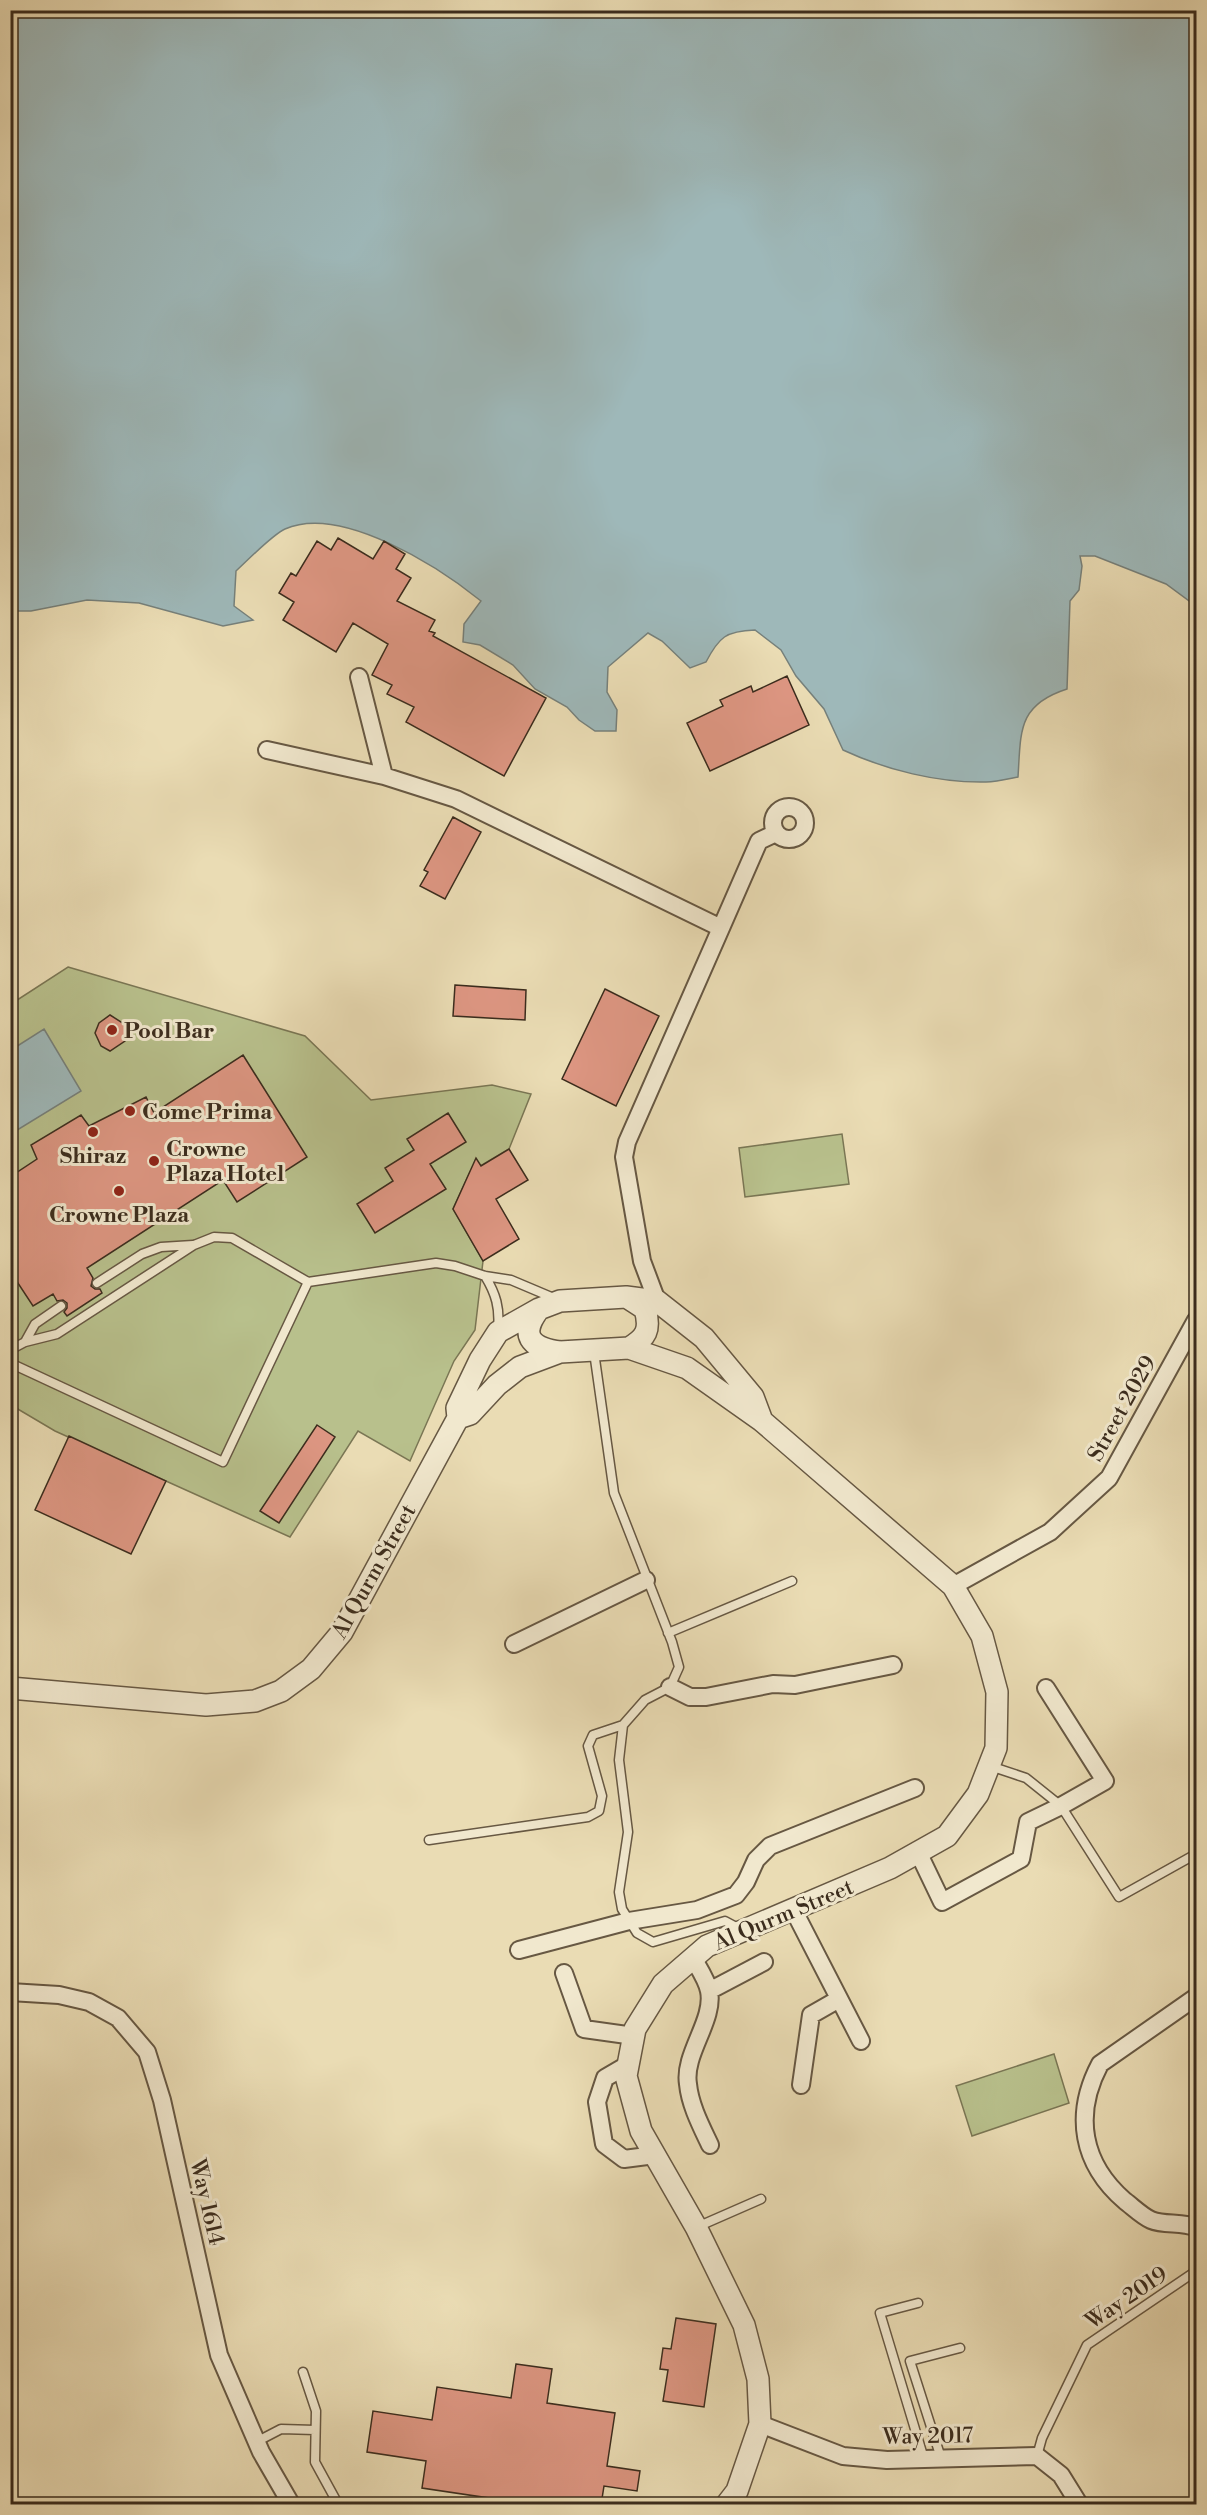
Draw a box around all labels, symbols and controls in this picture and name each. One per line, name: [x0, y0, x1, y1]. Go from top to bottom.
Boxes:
place label: Pool Bar: [124, 1018, 214, 1045]
marker: Pool Bar: [105, 1023, 119, 1037]
place label: Come Prima: [142, 1099, 273, 1126]
marker: Come Prima: [123, 1104, 137, 1118]
marker: Shiraz: [86, 1125, 100, 1139]
place label: Crowne Plaza Hotel: [166, 1136, 284, 1188]
place label: Shiraz: [60, 1143, 126, 1170]
marker: Crowne Plaza Hotel: [147, 1154, 161, 1168]
marker: Crowne Plaza: [112, 1184, 126, 1198]
place label: Crowne Plaza: [49, 1202, 190, 1229]
street label: Street 2029: [1082, 1351, 1162, 1466]
street label: Al Qurm Street: [326, 1500, 422, 1644]
street label: Al Qurm Street: [709, 1874, 858, 1957]
street label: Way 1614: [183, 2156, 230, 2248]
street label: Way 2019: [1080, 2261, 1173, 2336]
street label: Way 2017: [882, 2422, 974, 2451]

